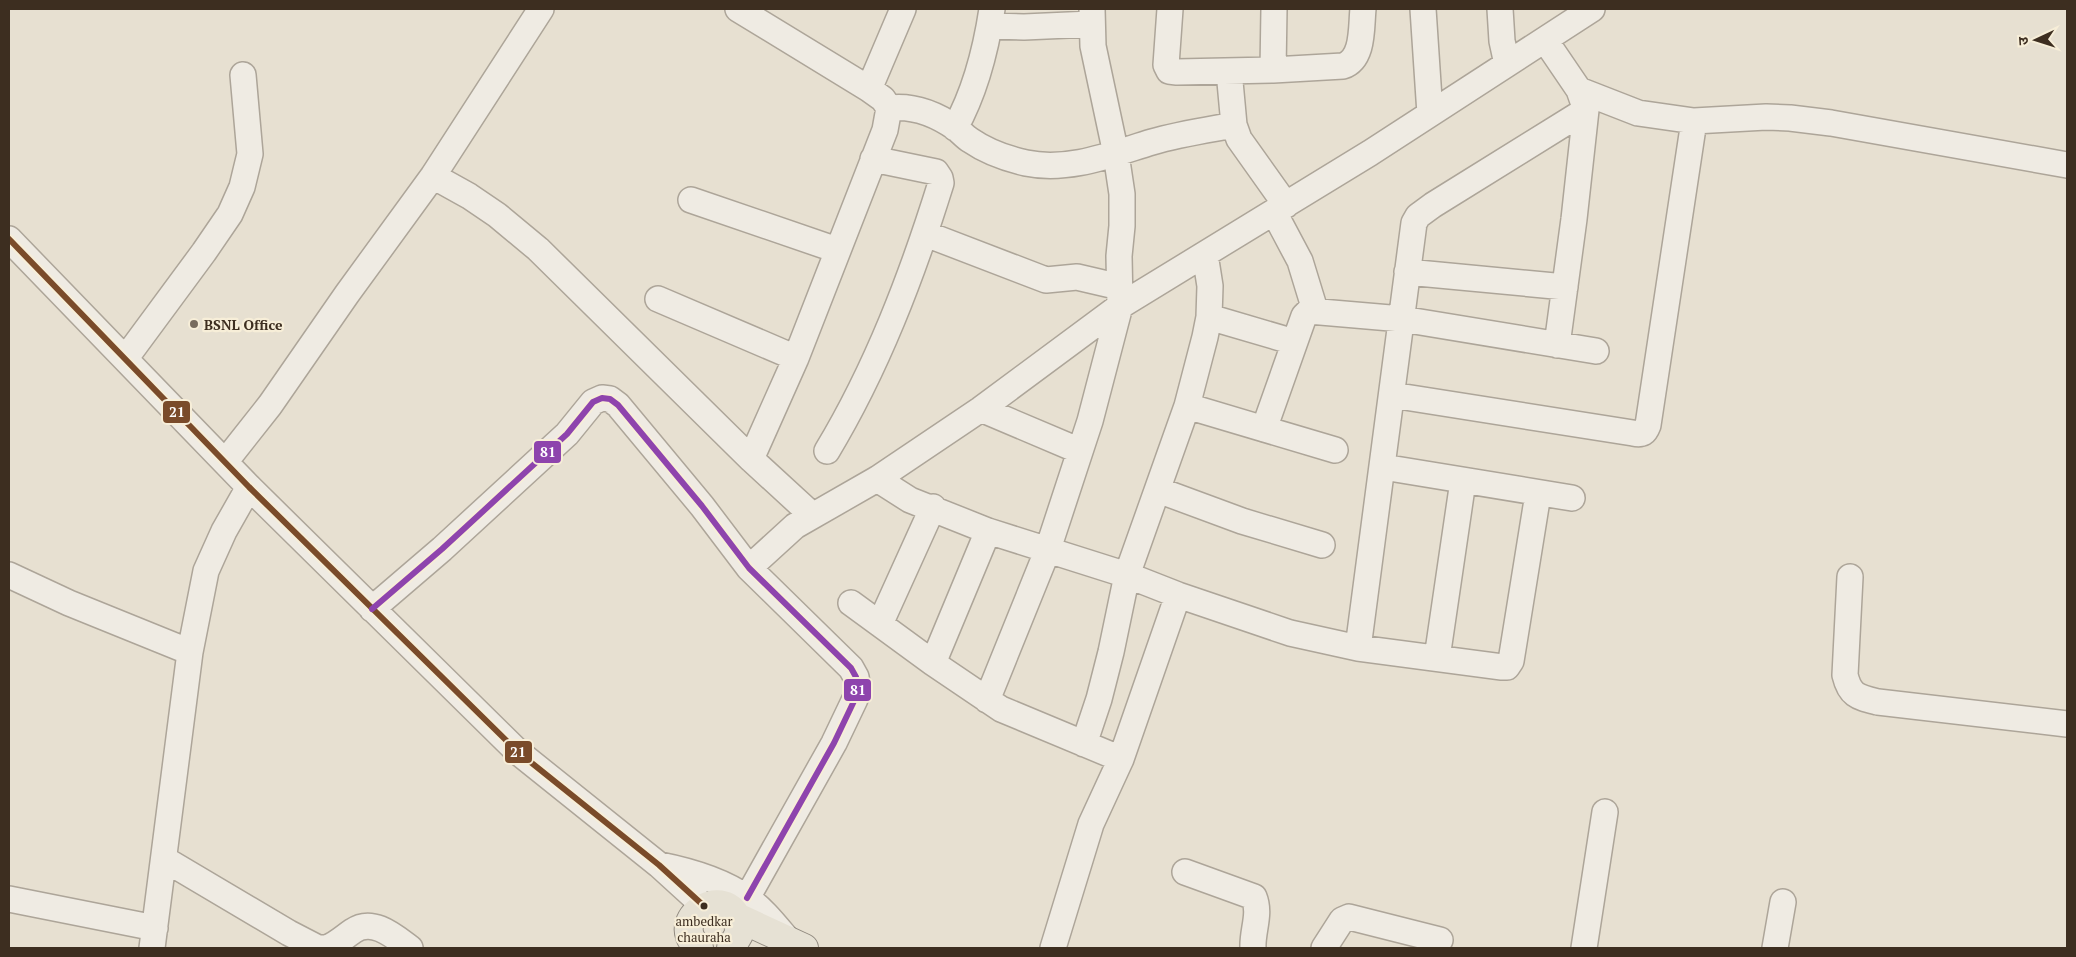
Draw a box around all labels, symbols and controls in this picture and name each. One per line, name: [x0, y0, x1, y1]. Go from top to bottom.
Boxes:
north arrow: [2011, 15, 2061, 65]
text: उ: [2013, 35, 2032, 46]
place label: BSNL Office: [204, 315, 283, 334]
marker: BSNL Office: [188, 318, 200, 330]
line badge: 21: [162, 400, 191, 424]
text: 21: [169, 402, 185, 421]
line badge: 81: [533, 440, 562, 464]
text: 81: [540, 442, 556, 461]
line badge: 81: [843, 678, 872, 702]
text: 81: [850, 680, 866, 699]
line badge: 21: [504, 740, 533, 764]
text: 21: [510, 742, 526, 761]
marker: ambedkar chauraha: [699, 901, 709, 911]
place label: ambedkar chauraha: [676, 912, 732, 946]

